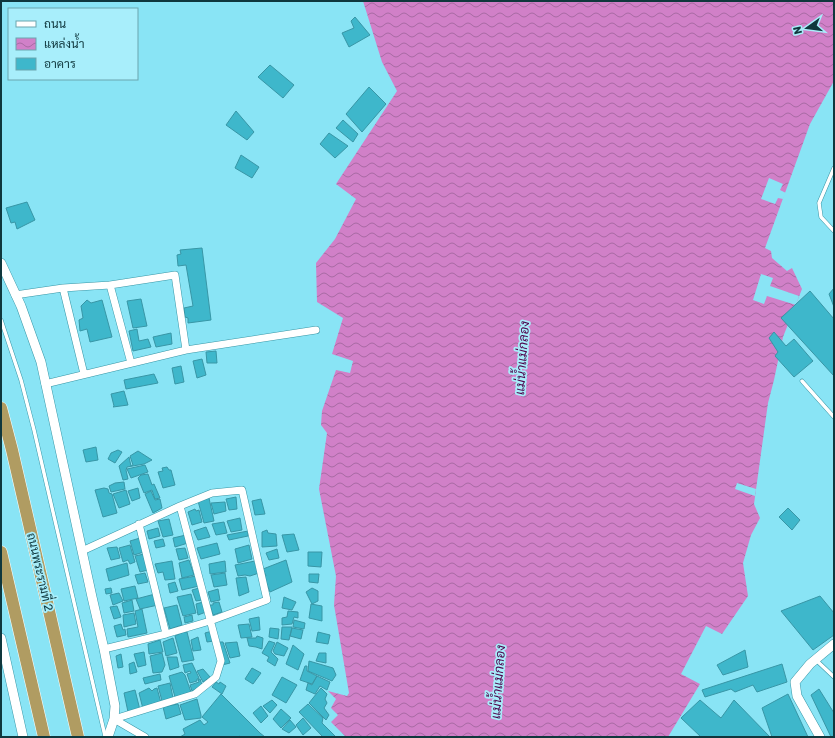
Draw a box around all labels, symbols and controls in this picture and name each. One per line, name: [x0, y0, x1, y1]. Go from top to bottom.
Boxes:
legend: [8, 8, 138, 80]
north arrow: [787, 8, 827, 48]
text: ถนน: [44, 17, 67, 31]
text: N: [790, 25, 805, 36]
text: แหล่งน้ำ: [44, 33, 84, 51]
text: อาคาร: [44, 57, 76, 71]
water label: แม่น้ำแม่กลอง: [507, 320, 532, 396]
street label: ถนนพระรามที่ 2: [24, 531, 60, 613]
water label: แม่น้ำแม่กลอง: [483, 644, 508, 720]

